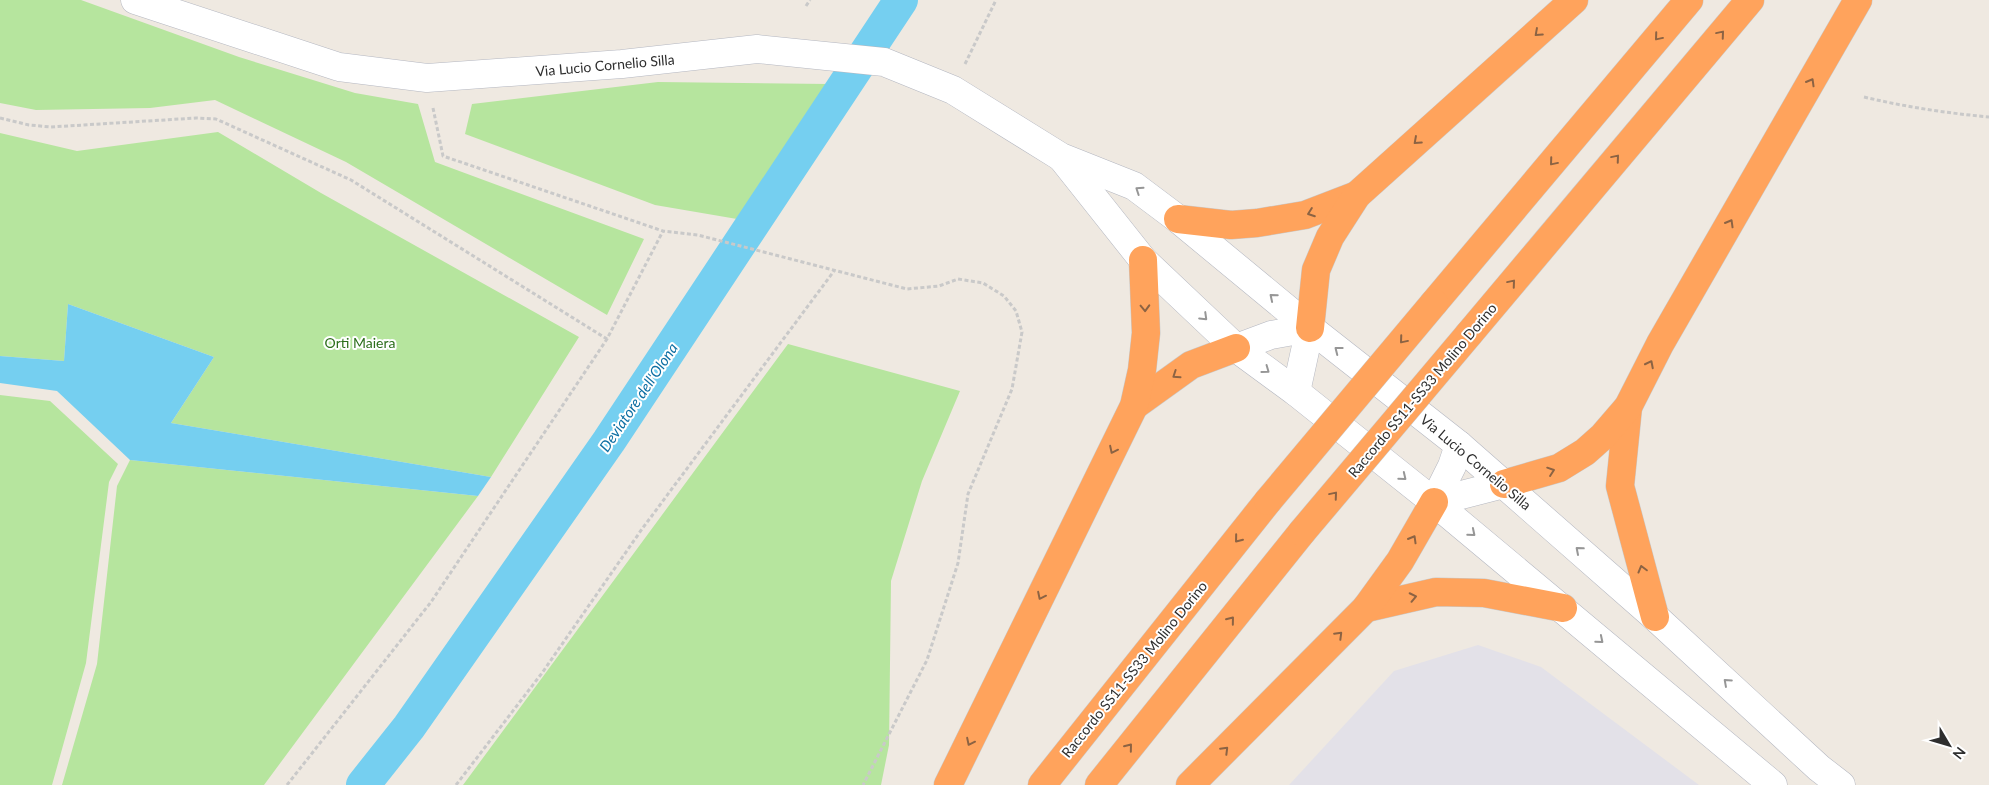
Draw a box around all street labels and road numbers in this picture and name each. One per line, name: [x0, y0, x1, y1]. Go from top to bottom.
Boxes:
street label: Via Lucio Cornelio Silla: [535, 50, 675, 80]
street label: Raccordo SS11-SS33 Molino Dorino: [1344, 299, 1500, 480]
street label: Via Lucio Cornelio Silla: [1417, 411, 1535, 513]
street label: Raccordo SS11-SS33 Molino Dorino: [1058, 577, 1210, 761]

